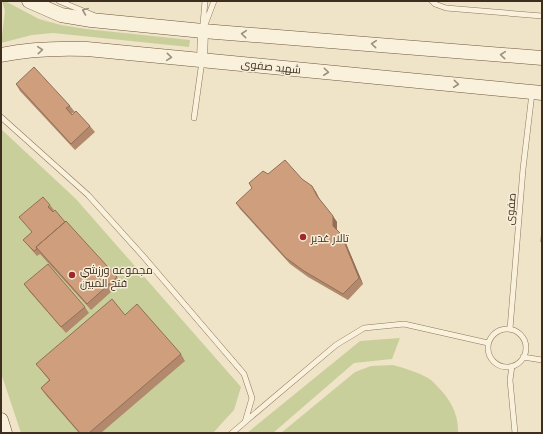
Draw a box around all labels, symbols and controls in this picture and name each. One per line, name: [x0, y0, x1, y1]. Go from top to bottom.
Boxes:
one-way arrow: [81, 8, 88, 16]
one-way arrow: [241, 30, 247, 39]
one-way arrow: [371, 40, 377, 49]
one-way arrow: [36, 45, 43, 54]
one-way arrow: [500, 51, 506, 60]
one-way arrow: [166, 52, 172, 61]
street label: شهید صفوی: [240, 55, 302, 77]
one-way arrow: [323, 67, 329, 76]
one-way arrow: [453, 80, 459, 89]
street label: صفوی: [501, 192, 519, 226]
place label: تالار غدیر: [310, 230, 349, 245]
marker: تالار غدیر: [298, 232, 308, 242]
place label: مجموعه ورزشي فتح المبين: [80, 262, 153, 291]
marker: مجموعه ورزشي فتح المبين: [67, 270, 77, 280]

